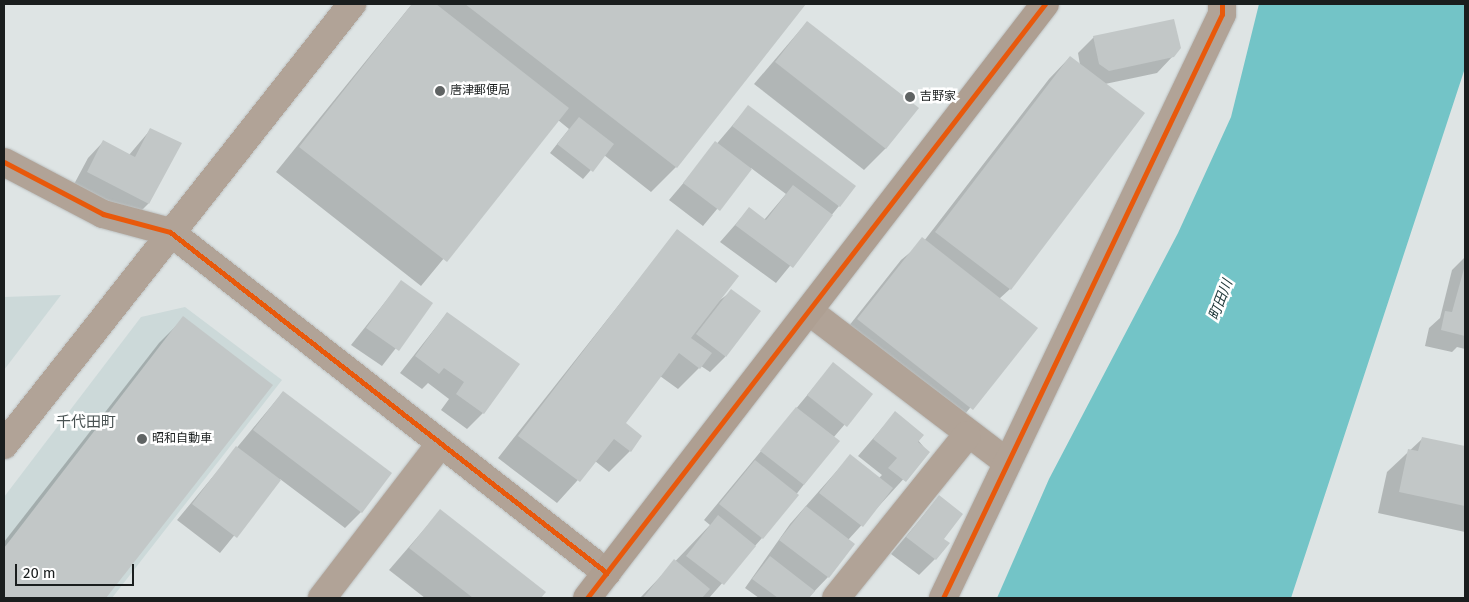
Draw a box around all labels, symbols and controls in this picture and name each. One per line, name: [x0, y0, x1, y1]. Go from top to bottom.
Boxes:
place label: 唐津郵便局: [450, 84, 510, 98]
marker: 唐津郵便局: [434, 85, 446, 97]
place label: 吉野家: [920, 90, 956, 104]
marker: 吉野家: [904, 91, 916, 103]
water label: 町田川: [1206, 277, 1236, 323]
district label: 千代田町: [56, 414, 116, 432]
place label: 昭和自動車: [152, 432, 212, 446]
marker: 昭和自動車: [136, 433, 148, 445]
scale bar: [18, 554, 136, 586]
text: 20 m: [23, 564, 56, 582]

